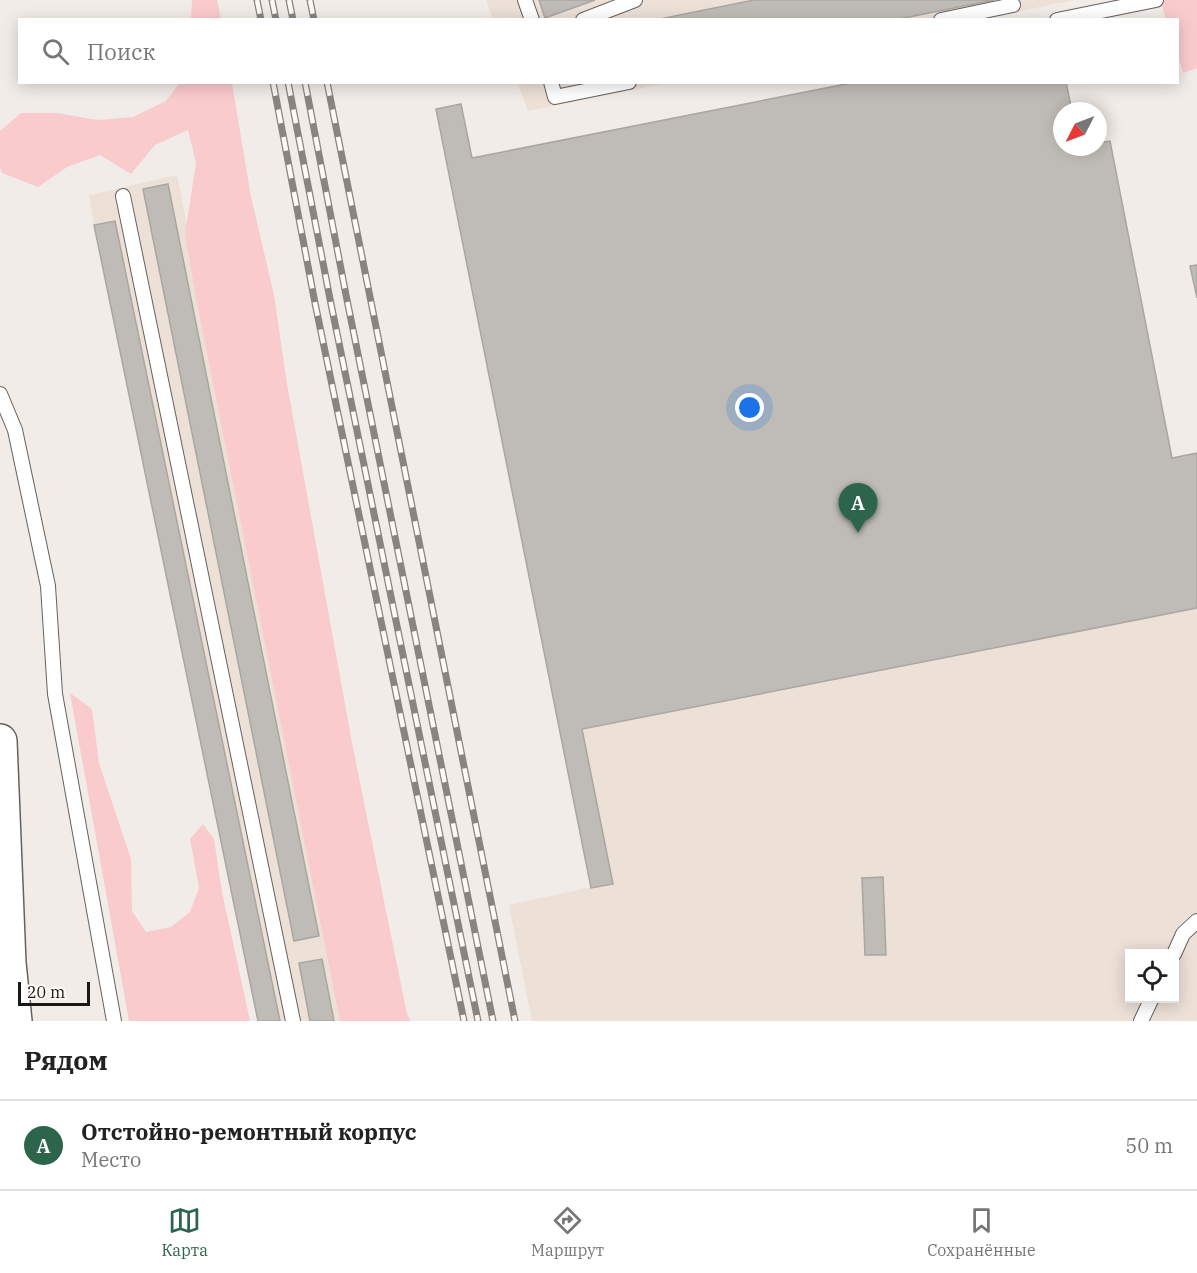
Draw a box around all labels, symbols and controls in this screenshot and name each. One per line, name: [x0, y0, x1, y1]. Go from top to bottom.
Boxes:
search box: [18, 18, 1179, 84]
icon: search: [39, 35, 72, 68]
text: Поиск: [87, 37, 155, 66]
north arrow: [1053, 102, 1107, 156]
your location: [735, 393, 764, 422]
pin: A: [838, 484, 878, 533]
map controls: [1125, 949, 1179, 1003]
button: locate: [1125, 949, 1179, 1003]
scale bar: [18, 979, 90, 1006]
text: 20 m: [27, 982, 65, 1002]
text: Рядом: [24, 1043, 108, 1077]
text: Отстойно-ремонтный корпус: [81, 1117, 417, 1146]
text: A: [37, 1132, 50, 1159]
text: 50 m: [1125, 1132, 1173, 1159]
text: Место: [81, 1146, 141, 1173]
tab: Карта: [161, 1204, 208, 1260]
tab: Маршрут: [531, 1204, 604, 1260]
tab: Сохранённые: [927, 1204, 1035, 1260]

